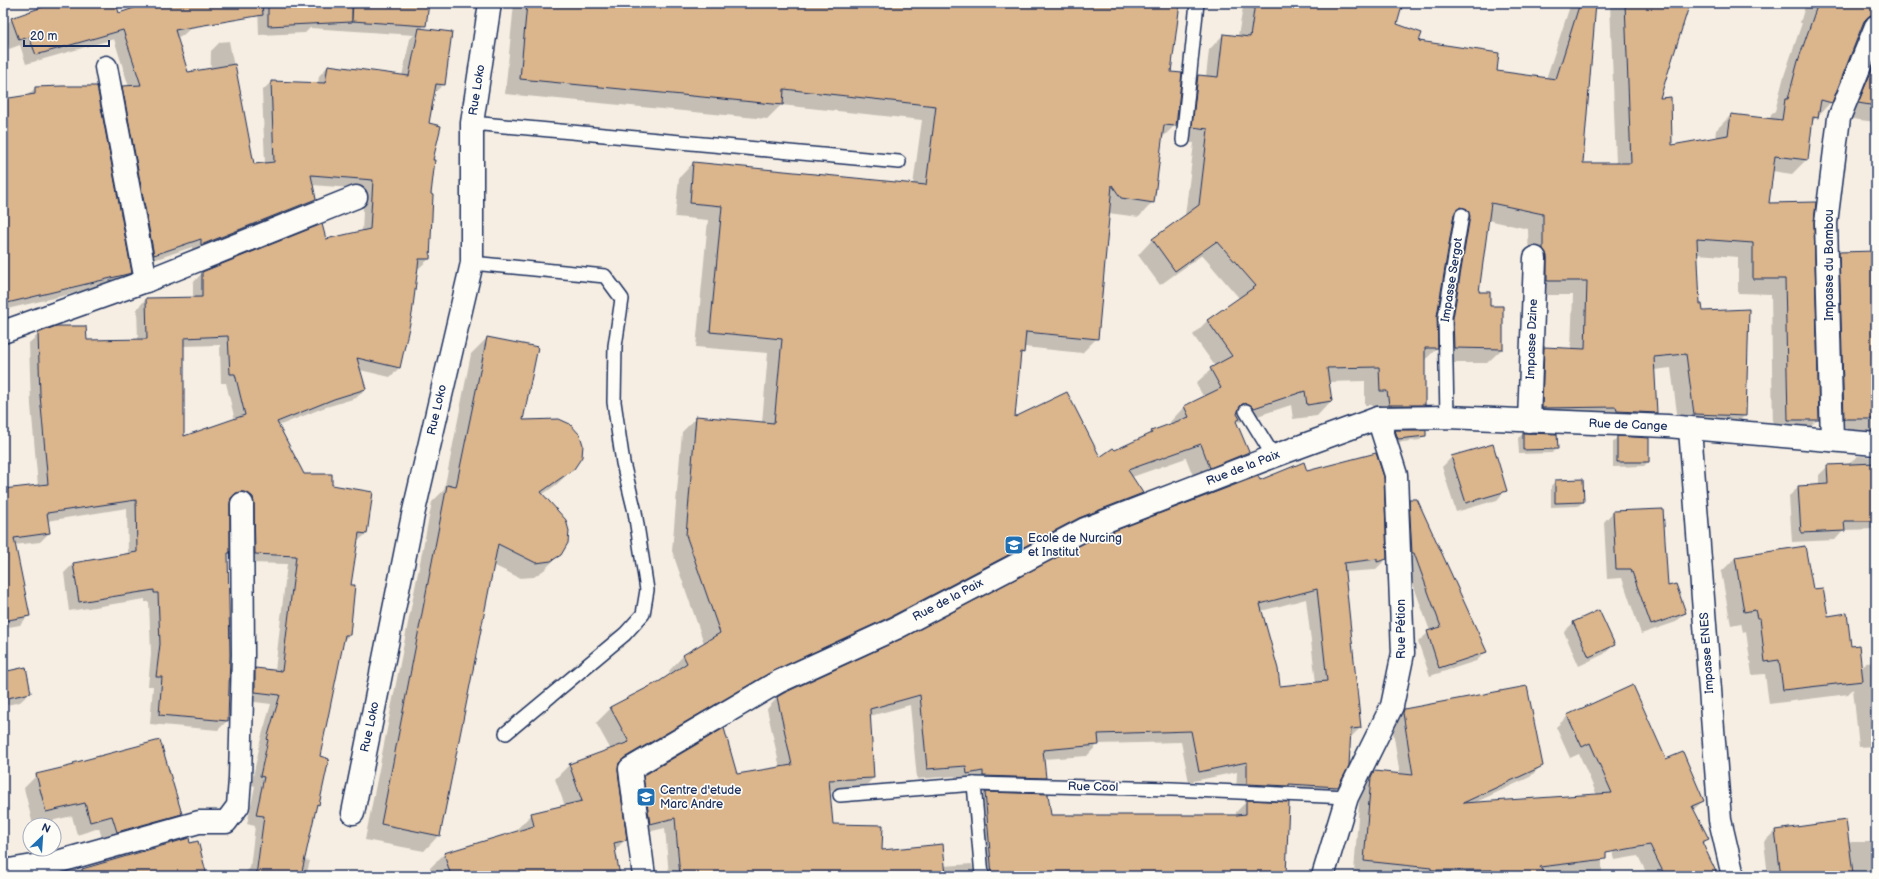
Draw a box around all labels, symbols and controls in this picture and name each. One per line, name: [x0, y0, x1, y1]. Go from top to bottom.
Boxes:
scale bar: [24, 22, 109, 48]
text: 20 m: [30, 29, 57, 44]
street label: Rue Loko: [466, 63, 488, 117]
street label: Impasse du Bambou: [1822, 209, 1837, 321]
street label: Impasse Sergot: [1438, 236, 1466, 323]
street label: Impasse Dzine: [1523, 298, 1541, 380]
street label: Rue Loko: [424, 383, 450, 437]
street label: Rue de Cange: [1588, 416, 1668, 434]
street label: Rue de la Paix: [1204, 447, 1282, 489]
place label: Ecole de Nurcing et Institut: [1028, 531, 1122, 560]
school or university icon: Ecole de Nurcing et Institut: [1003, 534, 1025, 556]
street label: Rue de la Paix: [910, 575, 986, 625]
street label: Rue Pétion: [1394, 599, 1409, 659]
street label: Impasse ENES: [1697, 612, 1717, 694]
street label: Rue Loko: [357, 700, 383, 754]
street label: Rue Cool: [1068, 779, 1118, 795]
place label: Centre d'etude Marc Andre: [660, 783, 741, 812]
school or university icon: Centre d'etude Marc Andre: [635, 786, 657, 808]
north arrow: [22, 817, 62, 857]
text: N: [40, 821, 53, 836]

